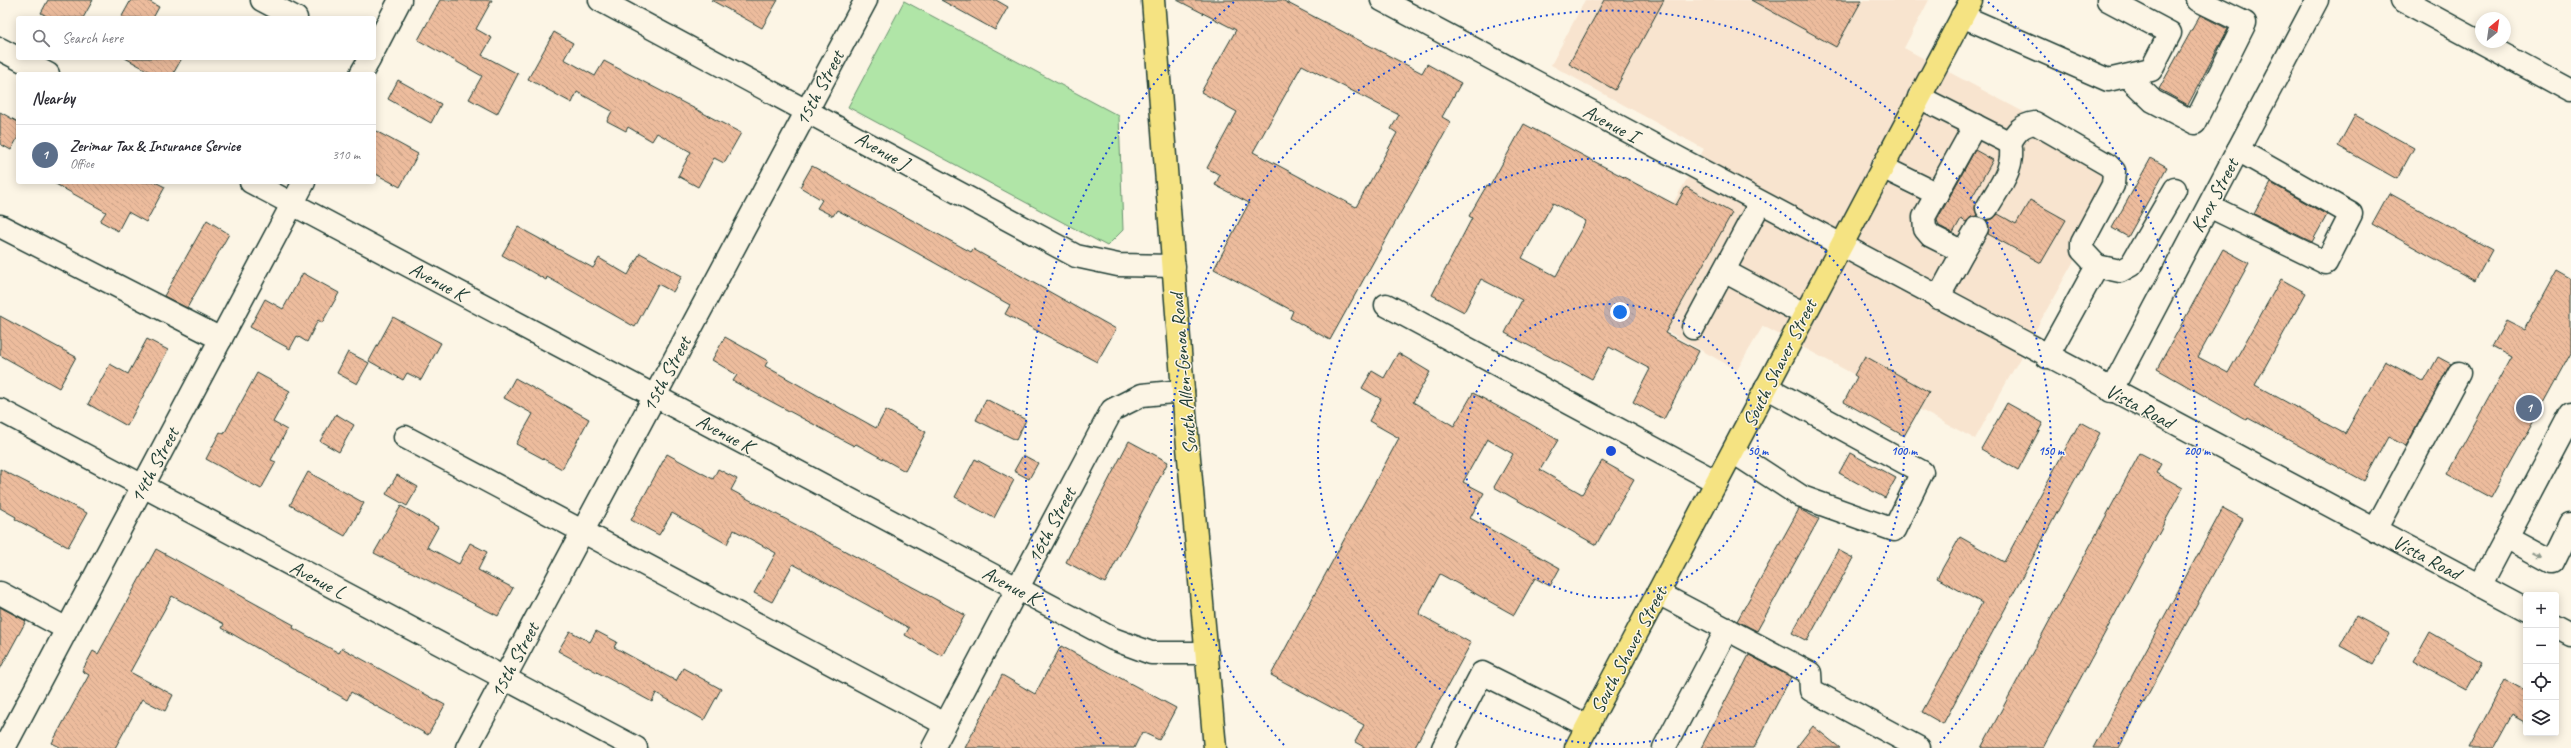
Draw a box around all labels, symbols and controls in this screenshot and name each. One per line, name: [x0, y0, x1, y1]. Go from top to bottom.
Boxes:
north arrow: [2475, 12, 2511, 48]
search box: [16, 16, 376, 60]
icon: search: [30, 27, 52, 49]
text: Search here: [62, 29, 123, 48]
street label: 15th Street: [789, 44, 851, 130]
text: Nearby: [32, 88, 75, 109]
street label: Avenue I: [1579, 99, 1647, 151]
street label: Avenue J: [851, 126, 915, 177]
text: Zerimar Tax & Insurance Service: [70, 137, 240, 156]
text: 1: [42, 147, 48, 163]
text: 310 m: [332, 147, 360, 163]
street label: Knox Street: [2185, 152, 2245, 236]
text: Office: [70, 156, 94, 172]
street label: Avenue K: [405, 256, 474, 309]
street label: South Allen-Genoa Road: [1164, 289, 1203, 456]
street label: South Shaver Street: [1737, 293, 1823, 431]
your location: [1610, 302, 1630, 322]
street label: 15th Street: [636, 330, 698, 416]
street label: Vista Road: [2101, 378, 2181, 436]
pin: 1: [2516, 393, 2542, 423]
street label: Avenue K: [692, 408, 761, 461]
street label: 14th Street: [124, 421, 186, 507]
text: 50 m: [1748, 443, 1769, 459]
text: 100 m: [1891, 443, 1918, 459]
text: 150 m: [2038, 443, 2065, 459]
text: 200 m: [2184, 443, 2211, 459]
centre of rings: [1604, 444, 1618, 458]
street label: 16th Street: [1021, 481, 1083, 567]
street label: Vista Road: [2388, 529, 2468, 587]
one-way arrow: [2533, 551, 2544, 558]
street label: Avenue L: [286, 554, 350, 605]
street label: Avenue K: [978, 560, 1047, 613]
street label: South Shaver Street: [1585, 581, 1673, 718]
map controls: [2523, 592, 2559, 736]
button: +: [2523, 592, 2559, 628]
street label: 15th Street: [484, 616, 546, 702]
button: −: [2523, 628, 2559, 664]
button: locate: [2523, 664, 2559, 700]
button: layers: [2523, 700, 2559, 736]

